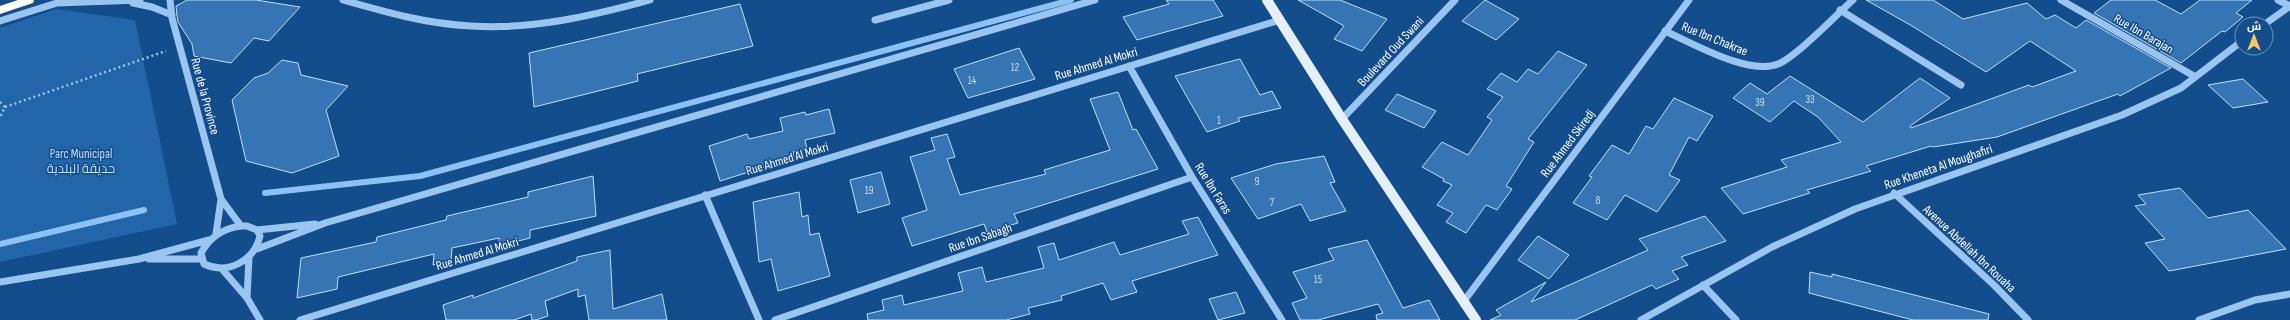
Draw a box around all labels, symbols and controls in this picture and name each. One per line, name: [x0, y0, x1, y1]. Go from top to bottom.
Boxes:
street label: Rue Ibn Barajan: [2111, 10, 2176, 57]
street label: Boulevard Oud Swani: [1354, 13, 1427, 90]
north arrow: [2234, 16, 2274, 56]
street label: Rue Ibn Chakrae: [1679, 18, 1750, 59]
text: ش: [2247, 20, 2261, 33]
street label: Rue Ahmed Al Mokri: [1053, 44, 1140, 84]
street label: Rue de la Province: [187, 56, 223, 136]
house number: 12: [1011, 61, 1020, 74]
house number: 14: [968, 74, 977, 87]
house number: 33: [1805, 93, 1815, 106]
house number: 39: [1755, 96, 1765, 109]
street label: Rue Ahmed Skiredj: [1537, 107, 1598, 181]
house number: 1: [1217, 114, 1221, 127]
street label: Rue Ahmed Al Mokri: [744, 139, 831, 179]
street label: Rue Kheneta Al Moughafiri: [1882, 141, 1995, 193]
park label: Parc Municipal حديقة البلدية: [47, 146, 115, 177]
street label: Rue Ibn Faras: [1191, 160, 1235, 217]
house number: 9: [1255, 175, 1260, 188]
house number: 19: [865, 184, 873, 197]
house number: 8: [1596, 194, 1601, 207]
house number: 7: [1270, 196, 1275, 209]
street label: Avenue Abdellah Ibn Rouaha: [1919, 201, 2019, 296]
street label: Rue Ibn Sabagh: [946, 220, 1014, 256]
street label: Rue Ahmed Al Mokri: [434, 234, 521, 274]
house number: 15: [1314, 273, 1322, 286]

